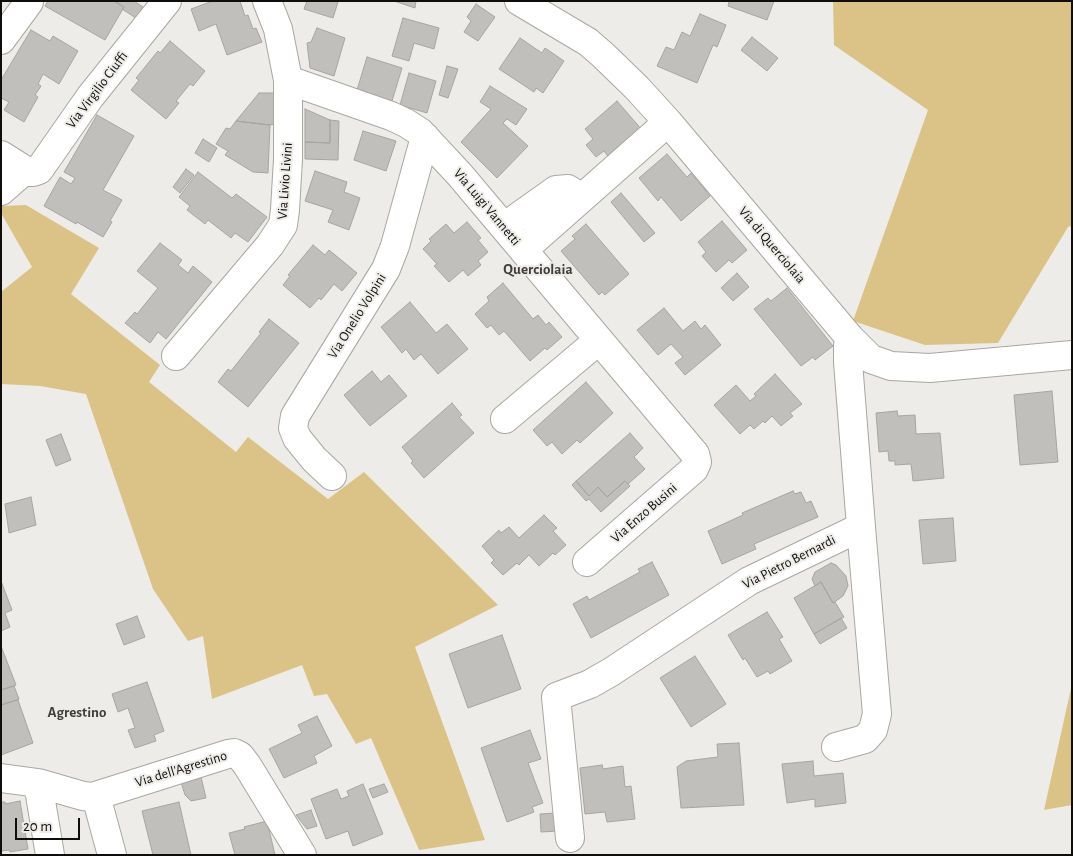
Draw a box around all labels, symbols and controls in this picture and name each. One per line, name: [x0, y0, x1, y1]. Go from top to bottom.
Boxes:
street label: Via Virgilio Ciuffi: [63, 48, 131, 132]
street label: Via Livio Livini: [274, 142, 296, 220]
street label: Via Luigi Vannetti: [450, 165, 524, 249]
street label: Via di Querciolaia: [735, 203, 809, 287]
district label: Querciolaia: [503, 260, 573, 278]
street label: Via Onelio Volpini: [324, 270, 390, 362]
street label: Via Enzo Busini: [607, 480, 681, 546]
street label: Via Pietro Bernardi: [740, 531, 838, 593]
district label: Agrestino: [48, 703, 106, 721]
street label: Via dell'Agrestino: [133, 747, 229, 791]
scale bar: [18, 808, 82, 840]
text: 20 m: [23, 819, 52, 834]

